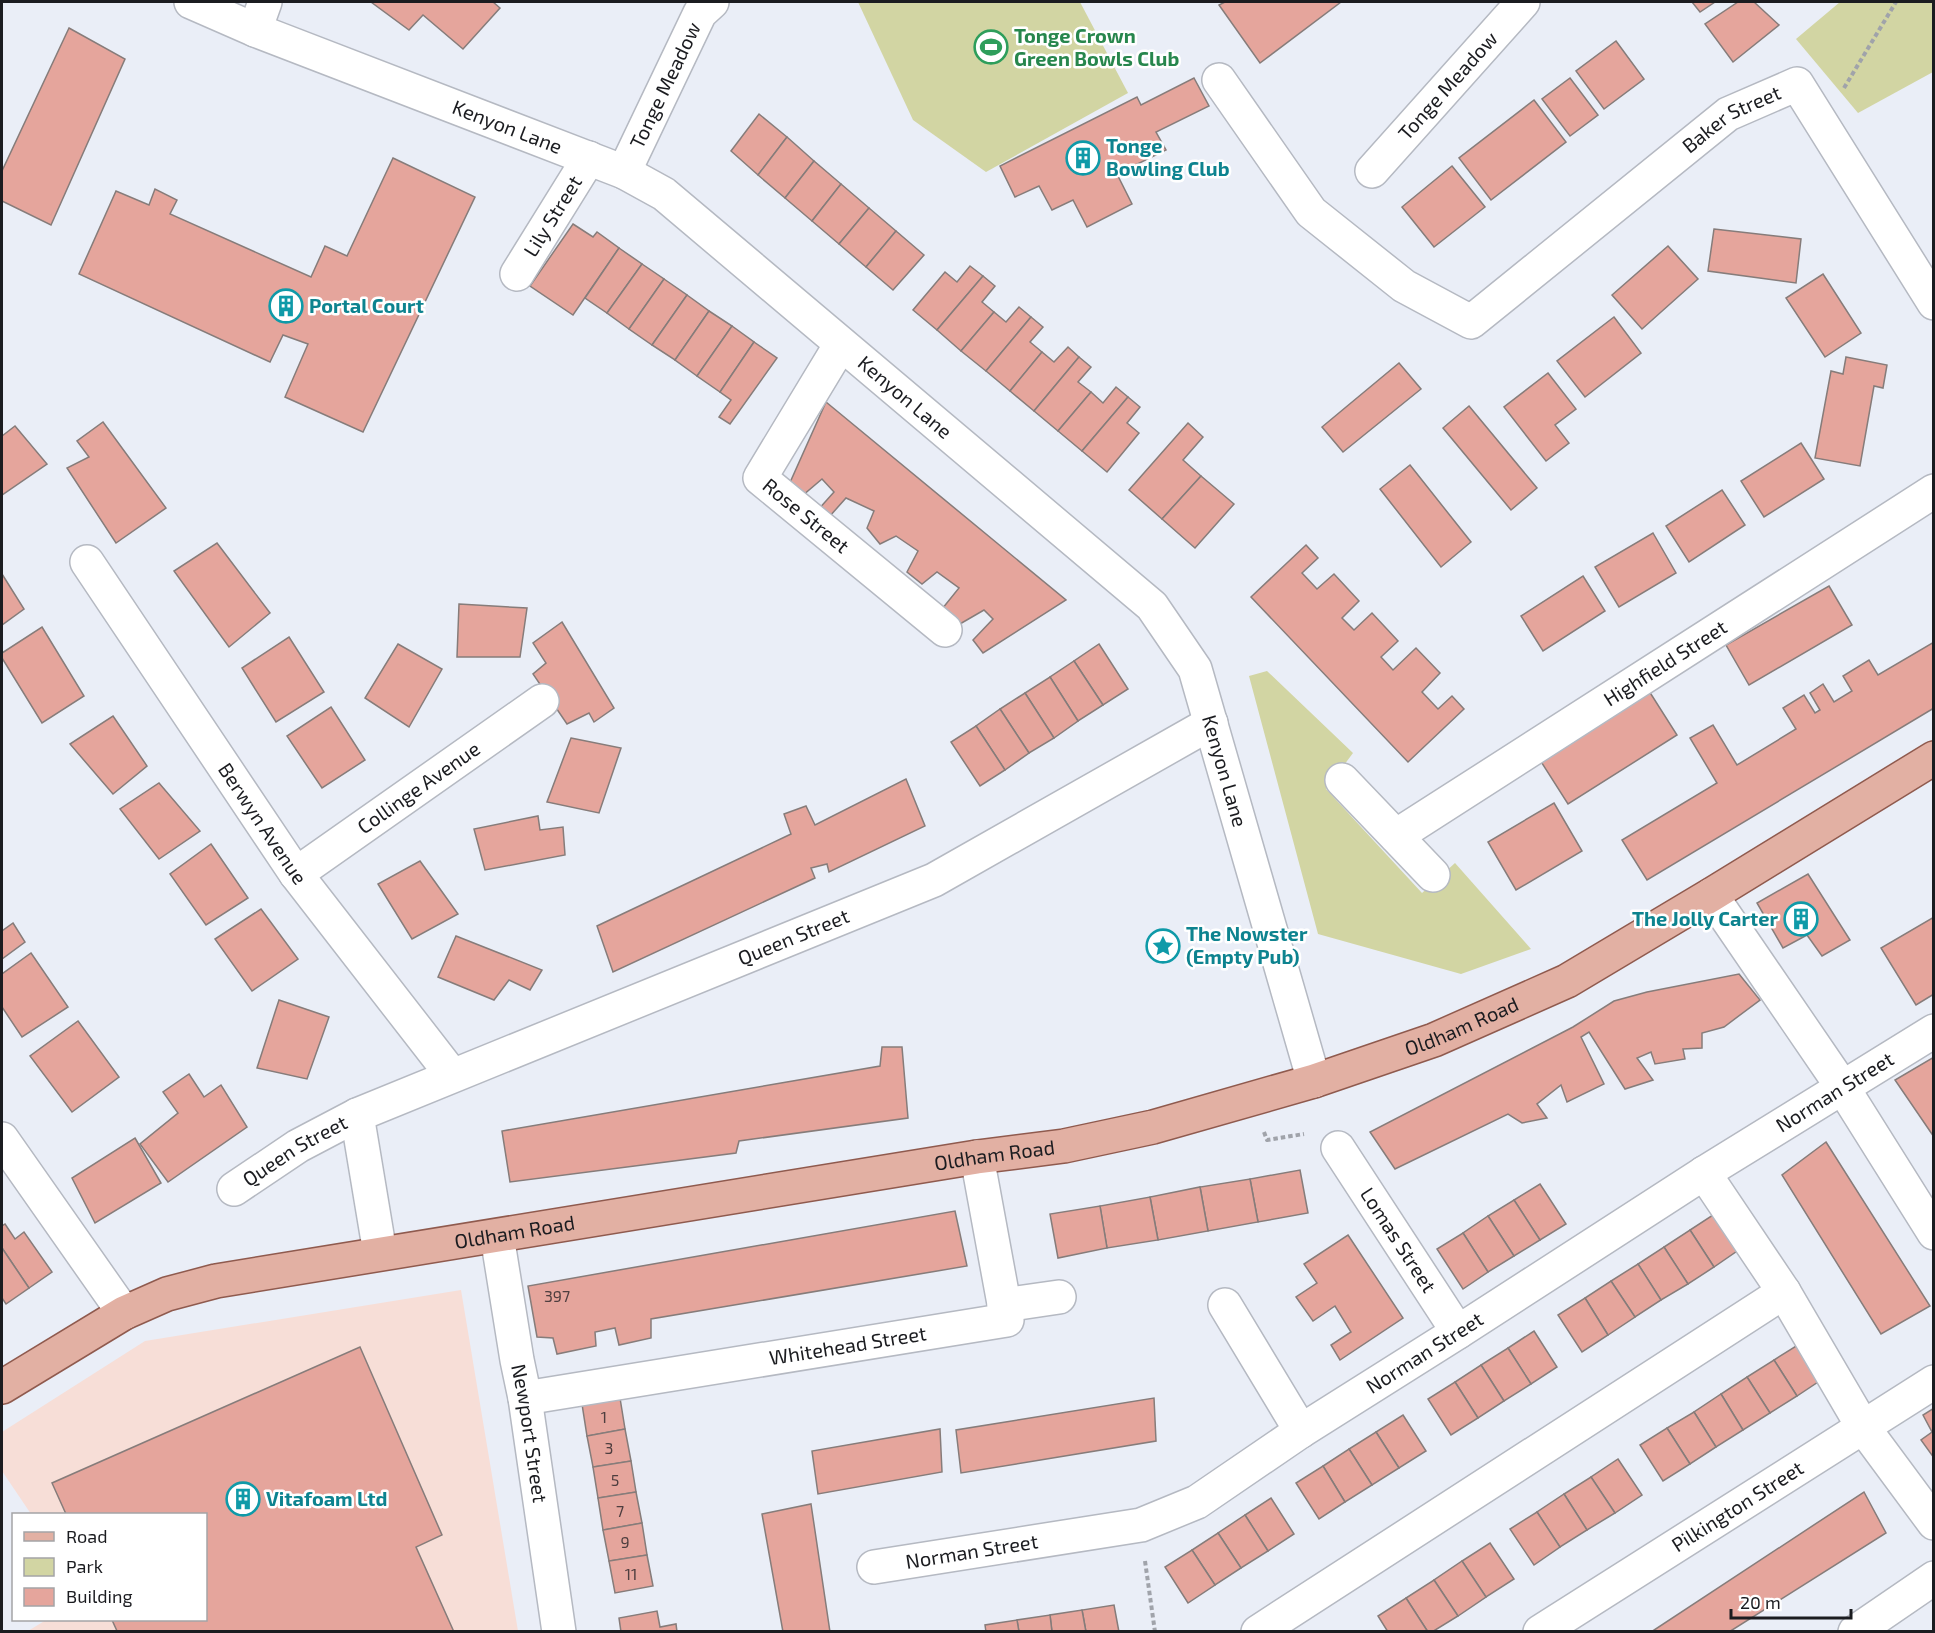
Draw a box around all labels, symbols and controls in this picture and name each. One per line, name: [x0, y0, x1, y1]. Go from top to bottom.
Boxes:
street label: Tonge Meadow: [624, 18, 705, 152]
place label: Tonge Crown Green Bowls Club: [1014, 23, 1179, 70]
street label: Tonge Meadow: [1393, 26, 1502, 144]
sports icon: Tonge Crown Green Bowls Club: [973, 29, 1009, 65]
street label: Baker Street: [1677, 79, 1784, 157]
street label: Kenyon Lane: [449, 94, 566, 158]
place label: Tonge Bowling Club: [1106, 133, 1230, 180]
building icon: Tonge Bowling Club: [1065, 140, 1101, 176]
street label: Lily Street: [518, 170, 586, 261]
building icon: Portal Court: [268, 288, 304, 324]
place label: Portal Court: [309, 293, 424, 317]
street label: Kenyon Lane: [854, 350, 957, 443]
street label: Rose Street: [758, 472, 855, 558]
street label: Highfield Street: [1599, 614, 1731, 711]
street label: Kenyon Lane: [1198, 712, 1253, 830]
street label: Collinge Avenue: [352, 736, 484, 838]
street label: Berwyn Avenue: [214, 758, 312, 889]
building icon: The Jolly Carter: [1783, 901, 1819, 937]
street label: Queen Street: [734, 903, 853, 970]
place label: The Jolly Carter: [1632, 906, 1778, 931]
place label: The Nowster (Empty Pub): [1186, 921, 1308, 969]
place icon: The Nowster (Empty Pub): [1145, 928, 1181, 964]
street label: Oldham Road: [1401, 991, 1522, 1060]
street label: Norman Street: [1771, 1046, 1898, 1137]
street label: Queen Street: [238, 1109, 351, 1191]
street label: Oldham Road: [932, 1134, 1056, 1175]
street label: Lomas Street: [1356, 1183, 1442, 1297]
street label: Oldham Road: [453, 1210, 576, 1253]
house number: 397: [544, 1286, 570, 1305]
street label: Norman Street: [1361, 1306, 1487, 1398]
street label: Whitehead Street: [767, 1320, 928, 1369]
street label: Newport Street: [507, 1362, 553, 1504]
house number: 1: [601, 1407, 607, 1426]
house number: 3: [605, 1438, 613, 1457]
street label: Pilkington Street: [1667, 1455, 1808, 1556]
house number: 5: [611, 1470, 619, 1489]
building icon: Vitafoam Ltd: [225, 1481, 261, 1517]
place label: Vitafoam Ltd: [266, 1486, 387, 1510]
house number: 7: [616, 1501, 624, 1520]
legend: [12, 1513, 207, 1621]
text: Road: [66, 1525, 107, 1547]
street label: Norman Street: [904, 1528, 1040, 1573]
house number: 9: [620, 1532, 630, 1551]
text: Park: [66, 1555, 103, 1577]
house number: 11: [625, 1564, 637, 1583]
scale bar: [1731, 1582, 1851, 1620]
text: Building: [66, 1585, 133, 1607]
text: 20 m: [1740, 1591, 1781, 1613]

